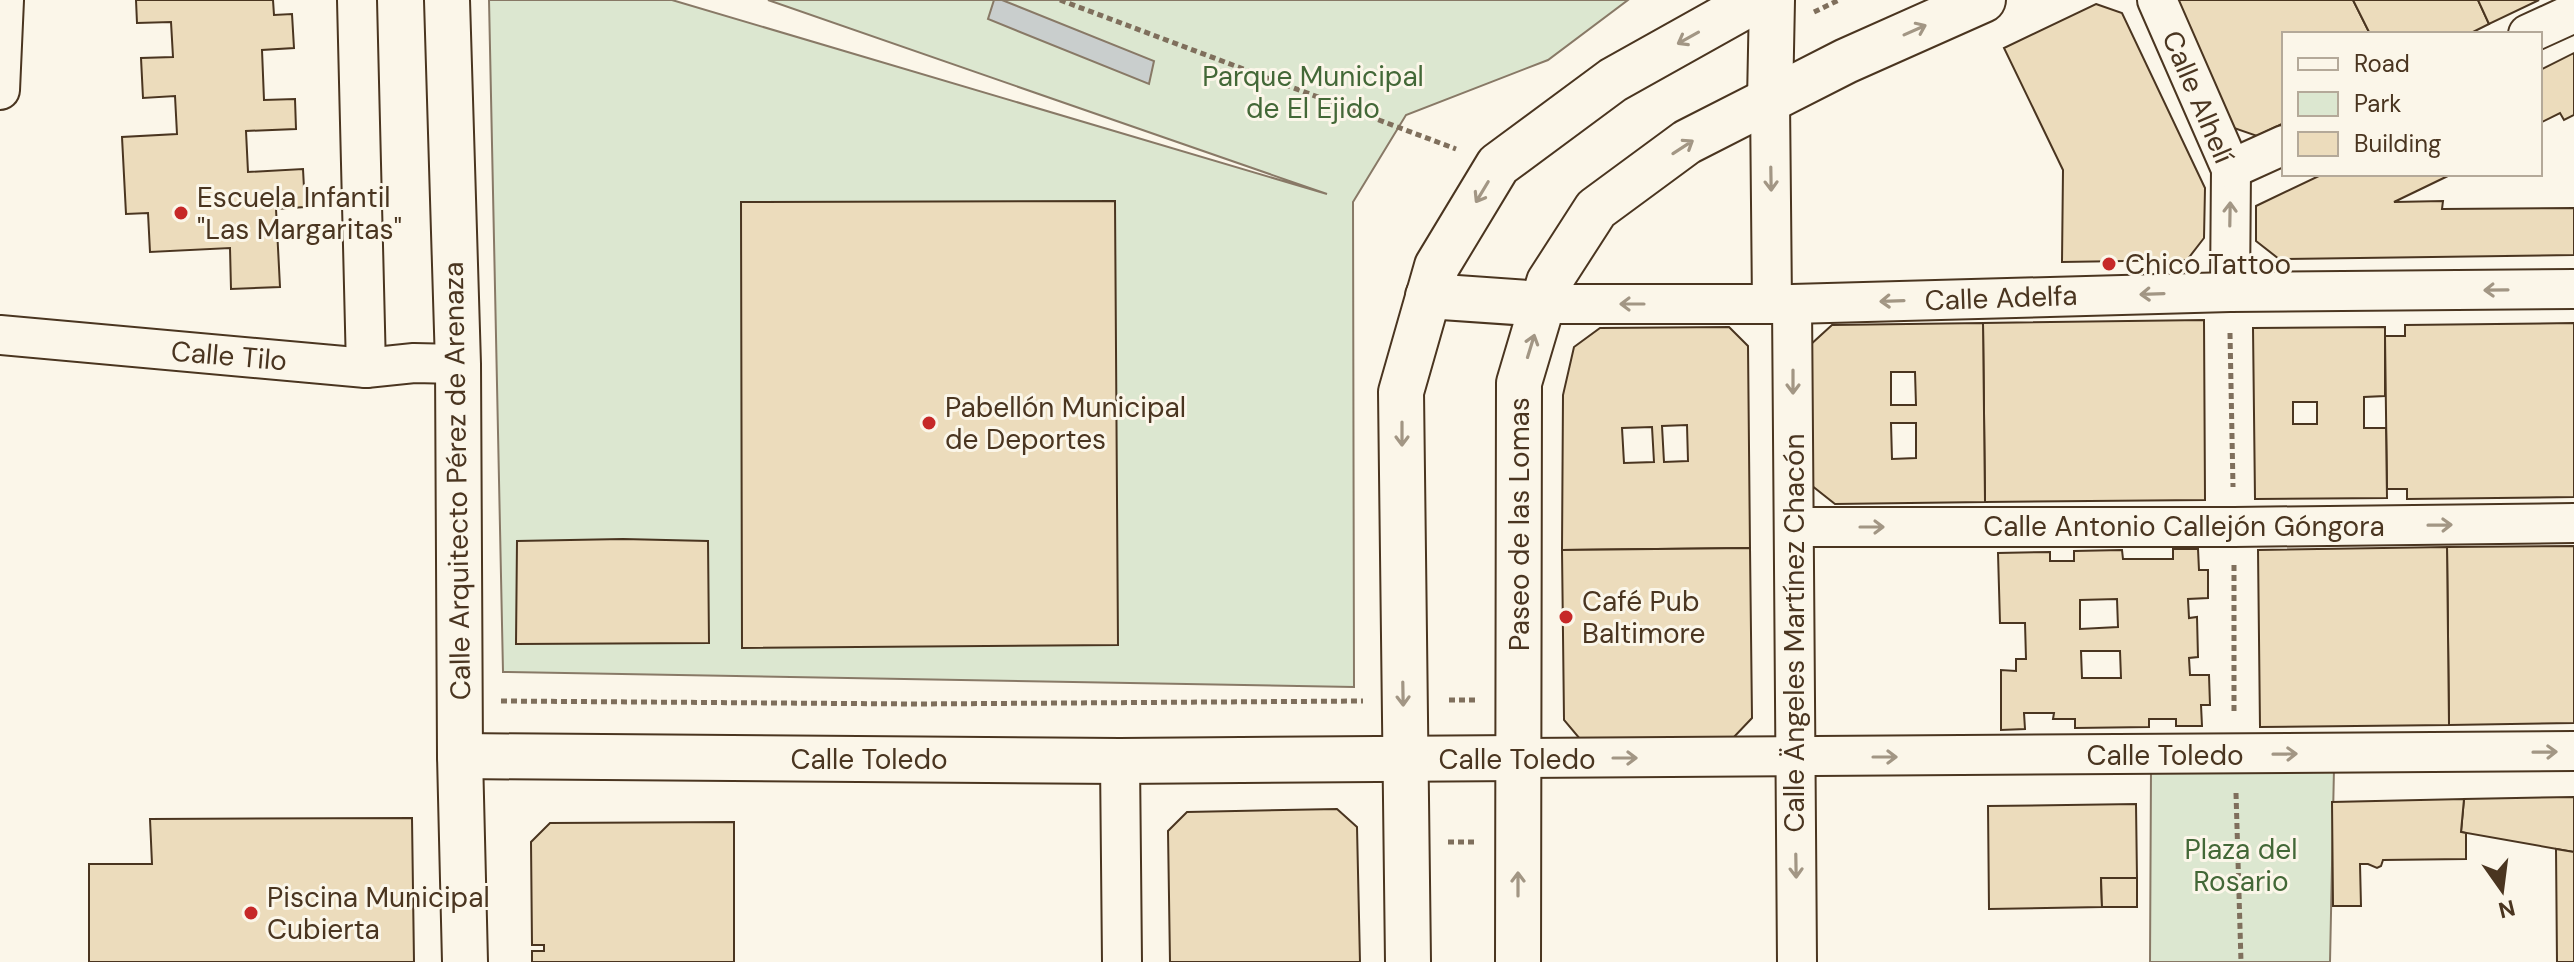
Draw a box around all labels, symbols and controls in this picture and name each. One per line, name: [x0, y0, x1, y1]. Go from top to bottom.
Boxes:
one-way arrow: [1903, 22, 1927, 37]
street label: Calle Alhelí: [2154, 25, 2243, 170]
one-way arrow: [1677, 30, 1700, 46]
legend: [2282, 32, 2542, 176]
text: Road: [2354, 48, 2410, 79]
park label: Parque Municipal de El Ejido: [1202, 58, 1424, 127]
text: Park: [2354, 88, 2401, 119]
text: Building: [2354, 128, 2441, 159]
one-way arrow: [1671, 138, 1693, 155]
one-way arrow: [1763, 165, 1779, 192]
place label: Escuela Infantil "Las Margaritas": [197, 179, 402, 248]
one-way arrow: [1474, 180, 1490, 203]
one-way arrow: [2223, 201, 2238, 228]
marker: Escuela Infantil "Las Margaritas": [172, 204, 190, 222]
place label: Chico Tattoo: [2125, 246, 2291, 283]
marker: Chico Tattoo: [2100, 255, 2118, 273]
street label: Calle Arquitecto Pérez de Arenaza: [435, 261, 479, 701]
street label: Calle Adelfa: [1924, 277, 2078, 319]
one-way arrow: [2483, 282, 2510, 297]
one-way arrow: [2139, 287, 2166, 302]
one-way arrow: [1879, 294, 1906, 309]
one-way arrow: [1619, 296, 1646, 312]
street label: Calle Tilo: [169, 332, 289, 380]
one-way arrow: [1524, 333, 1539, 359]
one-way arrow: [1785, 368, 1801, 395]
place label: Pabellón Municipal de Deportes: [945, 389, 1186, 458]
street label: Paseo de las Lomas: [1501, 397, 1538, 651]
marker: Pabellón Municipal de Deportes: [920, 414, 938, 432]
one-way arrow: [1394, 420, 1410, 447]
street label: Calle Ängeles Martínez Chacón: [1776, 433, 1813, 833]
street label: Calle Antonio Callejón Góngora: [1983, 508, 2385, 545]
one-way arrow: [2426, 517, 2453, 533]
one-way arrow: [1858, 519, 1885, 535]
place label: Café Pub Baltimore: [1582, 583, 1705, 652]
marker: Café Pub Baltimore: [1557, 608, 1575, 626]
one-way arrow: [1395, 680, 1411, 707]
street label: Calle Toledo: [2086, 737, 2244, 774]
street label: Calle Toledo: [790, 741, 948, 778]
street label: Calle Toledo: [1438, 741, 1596, 778]
one-way arrow: [2531, 744, 2558, 759]
one-way arrow: [2271, 746, 2298, 762]
one-way arrow: [1871, 749, 1898, 765]
one-way arrow: [1611, 750, 1638, 766]
park label: Plaza del Rosario: [2185, 831, 2297, 900]
north arrow: [2462, 850, 2542, 930]
one-way arrow: [1788, 852, 1803, 879]
one-way arrow: [1511, 871, 1526, 898]
place label: Piscina Municipal Cubierta: [267, 879, 490, 948]
text: N: [2495, 893, 2518, 925]
marker: Piscina Municipal Cubierta: [242, 904, 260, 922]

